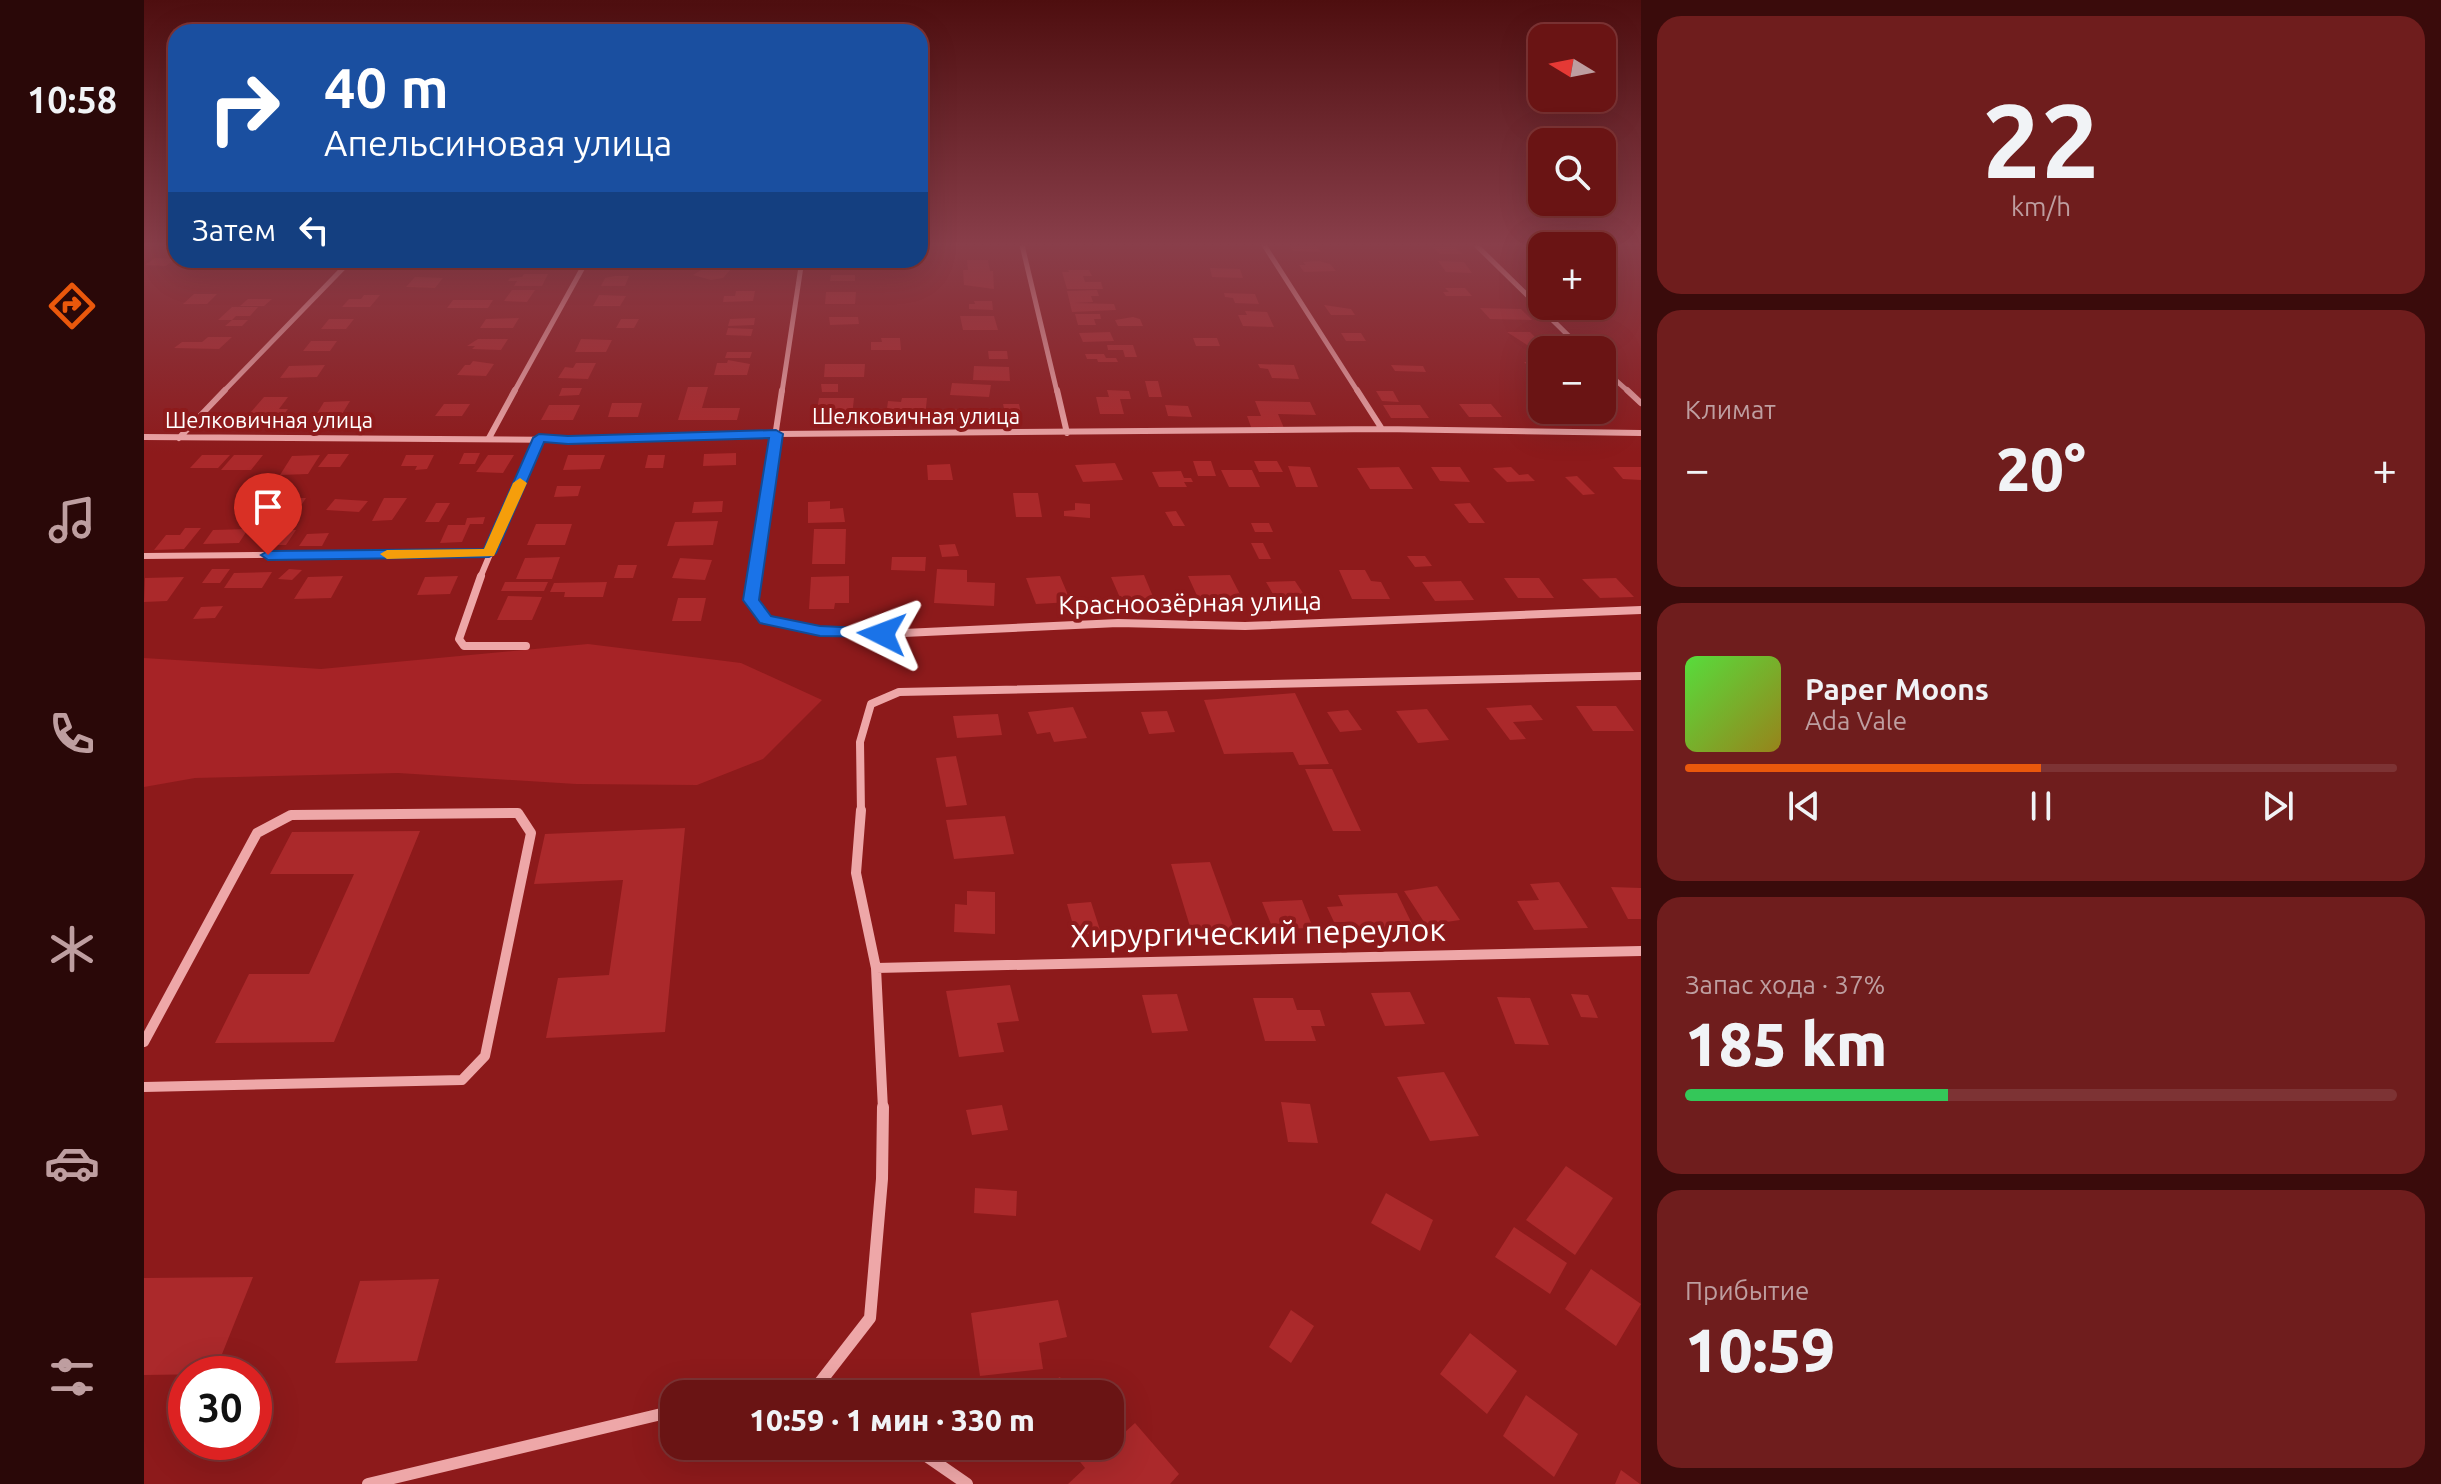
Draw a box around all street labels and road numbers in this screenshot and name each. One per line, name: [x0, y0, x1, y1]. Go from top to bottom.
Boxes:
street label: Шелковичная улица: [812, 403, 1020, 428]
street label: Шелковичная улица: [165, 407, 373, 432]
street label: Красноозёрная улица: [1058, 586, 1322, 619]
street label: Хирургический переулок: [1070, 911, 1446, 953]

